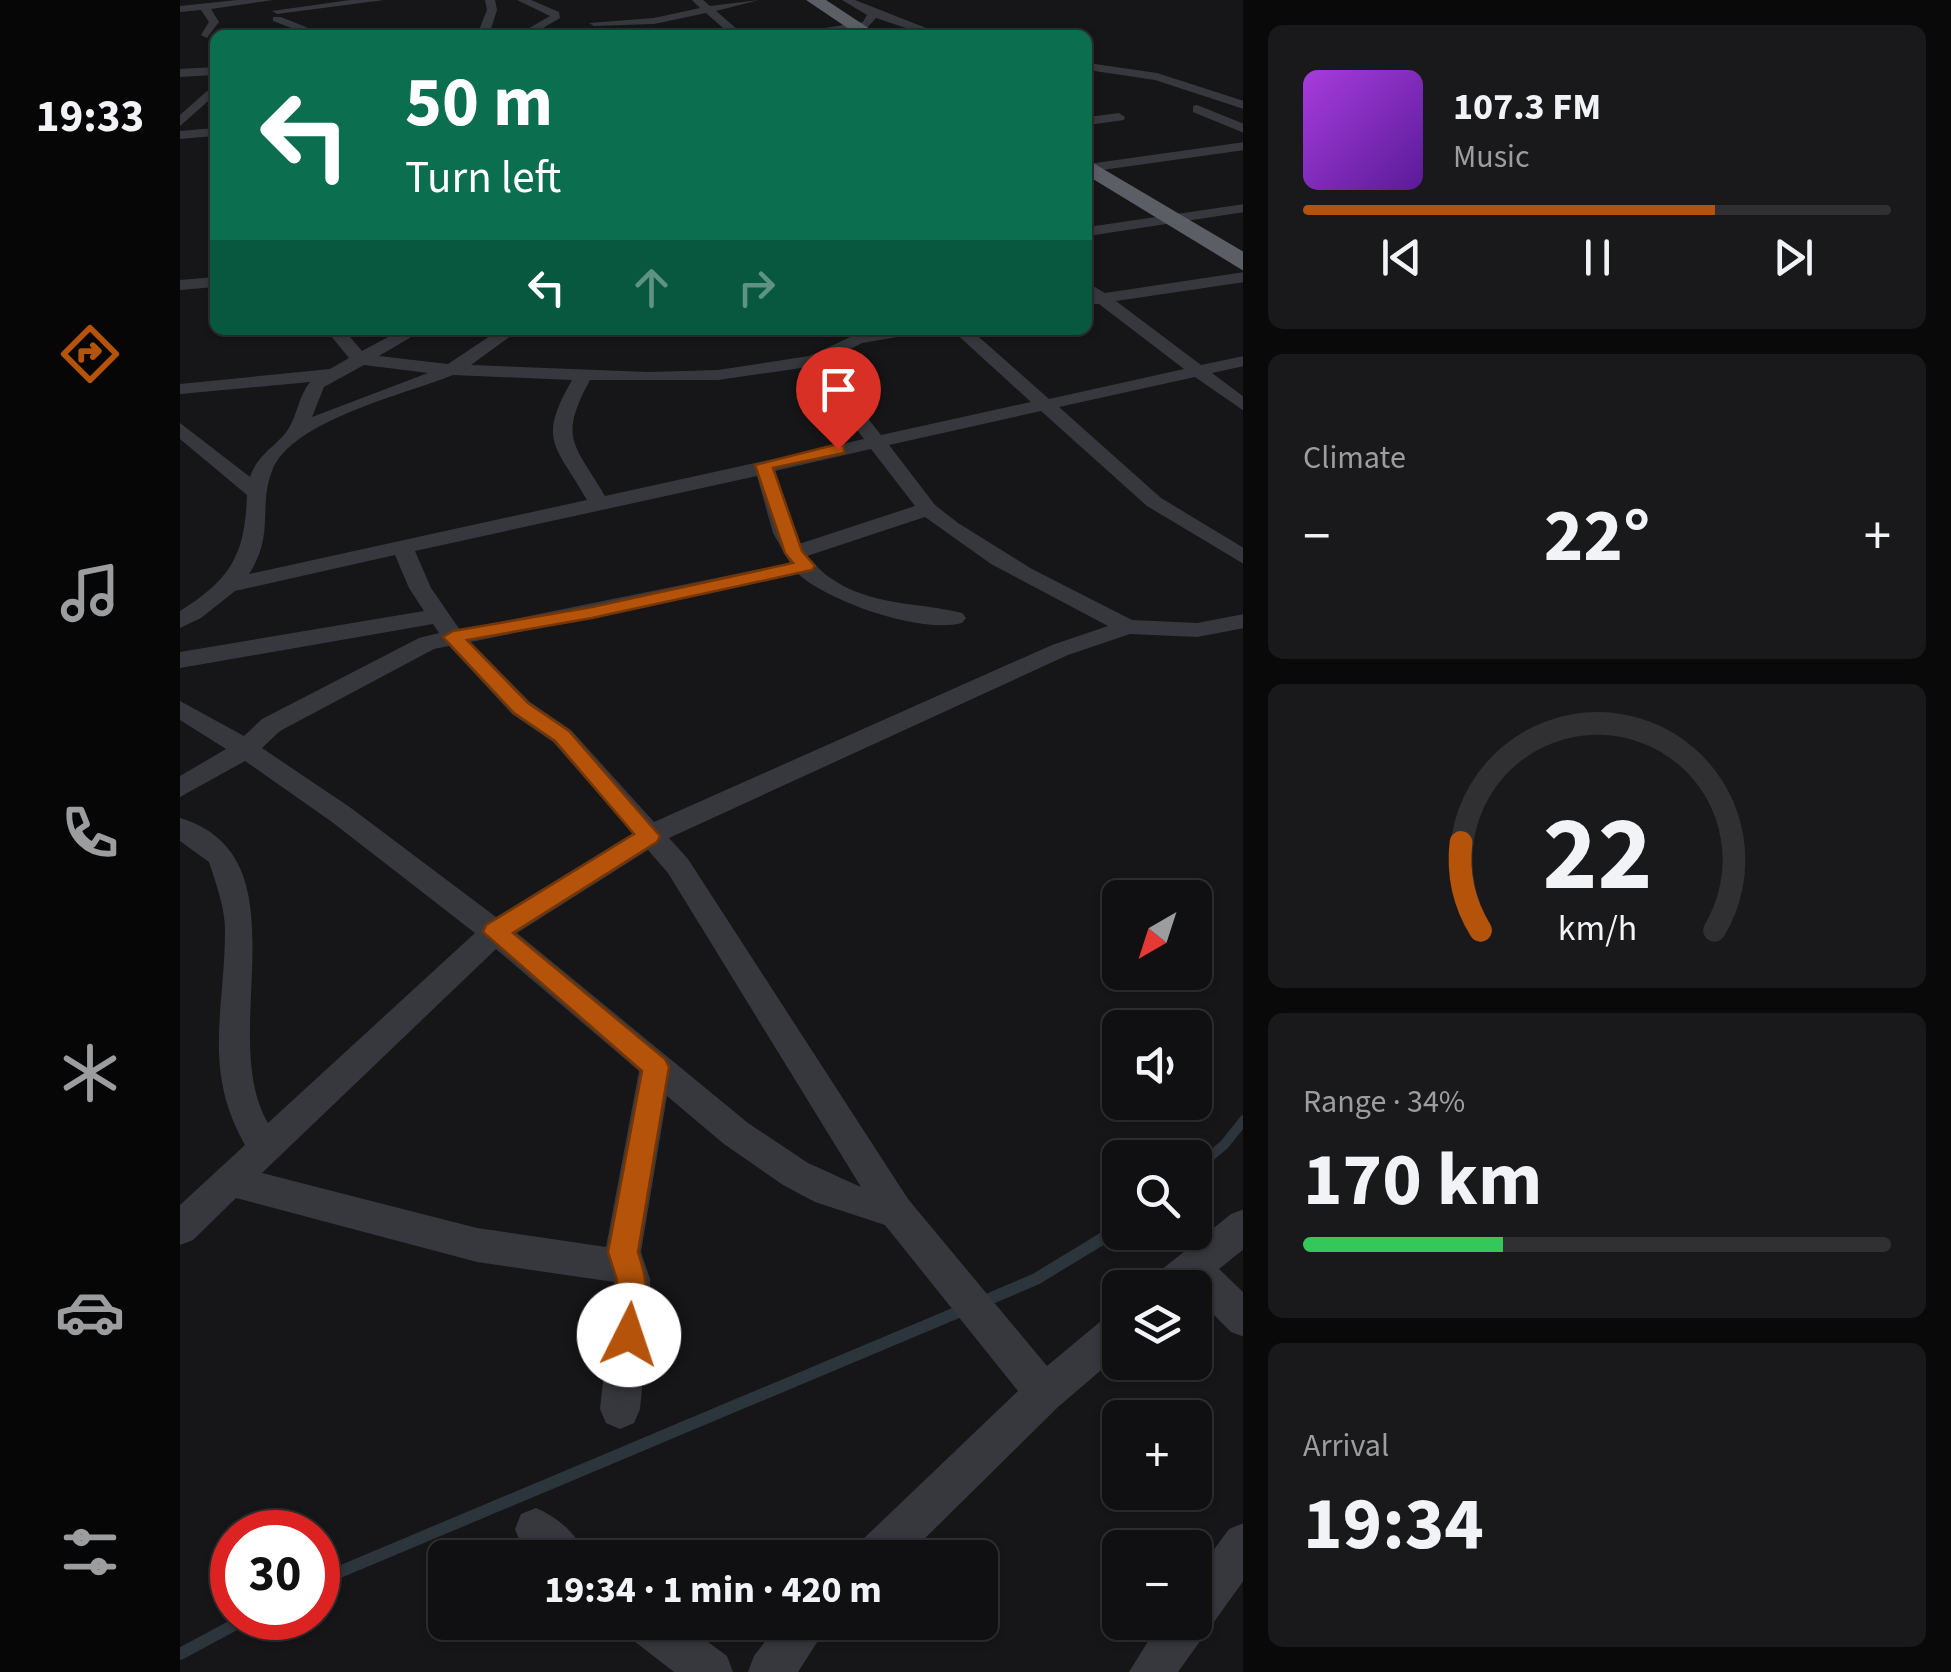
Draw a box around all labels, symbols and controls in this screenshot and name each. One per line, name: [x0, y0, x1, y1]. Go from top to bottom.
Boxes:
text: 50 m: [405, 53, 553, 153]
icon: left: [240, 70, 370, 200]
text: 107.3 FM: [1453, 80, 1601, 134]
text: 19:33: [36, 85, 144, 149]
text: Music: [1453, 134, 1530, 180]
text: Turn left: [405, 146, 561, 210]
icon: previous: [1374, 230, 1429, 285]
icon: pause: [1570, 230, 1625, 285]
icon: next: [1766, 230, 1821, 285]
icon: left: [519, 260, 574, 315]
icon: ahead: [624, 260, 679, 315]
icon: right: [729, 260, 784, 315]
icon: directions: [55, 319, 125, 389]
pin: [796, 347, 881, 450]
icon: arrive: [811, 362, 866, 417]
text: Climate: [1303, 435, 1406, 481]
text: 22°: [1544, 483, 1650, 590]
text: −: [1303, 498, 1330, 576]
text: +: [1864, 498, 1891, 576]
icon: music: [55, 558, 125, 628]
text: 22: [1542, 782, 1652, 930]
icon: phone: [55, 798, 125, 868]
north arrow: [1102, 880, 1212, 990]
map controls: [1102, 880, 1212, 1640]
text: km/h: [1557, 903, 1637, 954]
button: sound: [1102, 1010, 1212, 1120]
icon: climate: [55, 1038, 125, 1108]
text: Range · 34%: [1303, 1079, 1465, 1125]
text: 170 km: [1303, 1127, 1542, 1234]
button: search: [1102, 1140, 1212, 1250]
button: layers: [1102, 1270, 1212, 1380]
icon: car: [55, 1277, 125, 1347]
position arrow: [577, 1283, 681, 1387]
button: +: [1102, 1400, 1212, 1510]
text: Arrival: [1303, 1423, 1389, 1469]
text: 19:34: [1303, 1471, 1484, 1578]
speed limit sign: 30: [210, 1510, 340, 1640]
icon: filters: [55, 1517, 125, 1587]
button: −: [1102, 1530, 1212, 1640]
text: 19:34 · 1 min · 420 m: [544, 1563, 882, 1617]

